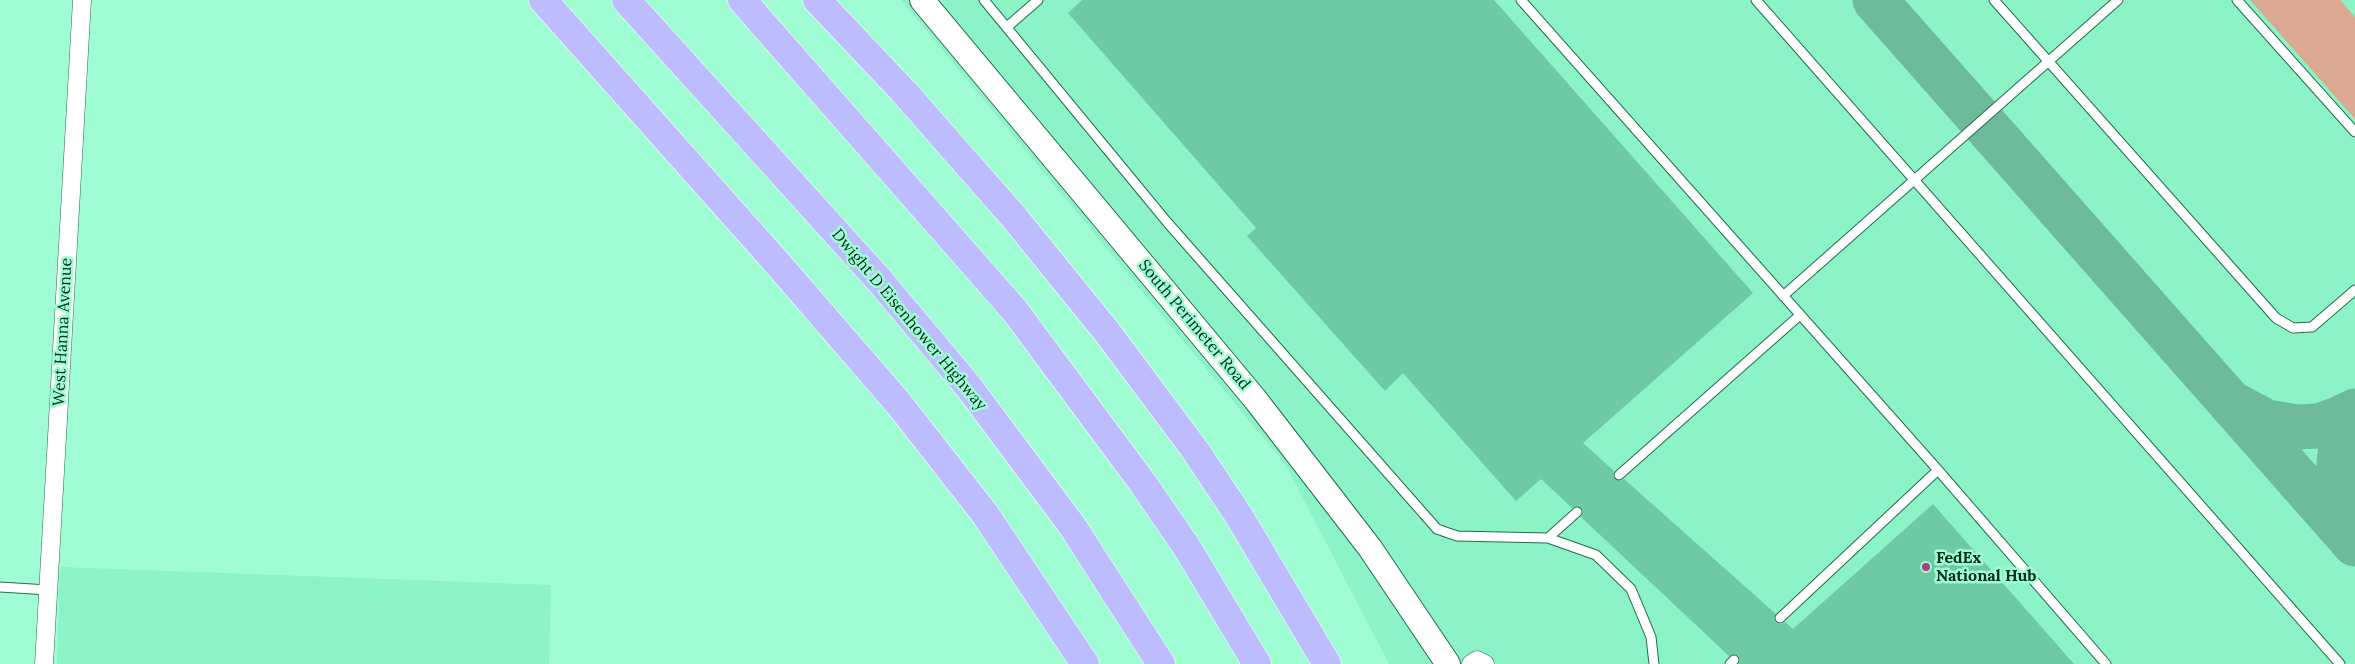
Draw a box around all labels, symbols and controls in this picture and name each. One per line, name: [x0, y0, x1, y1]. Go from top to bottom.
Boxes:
street label: Dwight D Eisenhower Highway: [828, 225, 990, 415]
street label: South Perimeter Road: [1134, 256, 1254, 394]
street label: West Hanna Avenue: [50, 257, 76, 407]
place label: FedEx National Hub: [1936, 548, 2037, 586]
marker: FedEx National Hub: [1920, 561, 1932, 573]

